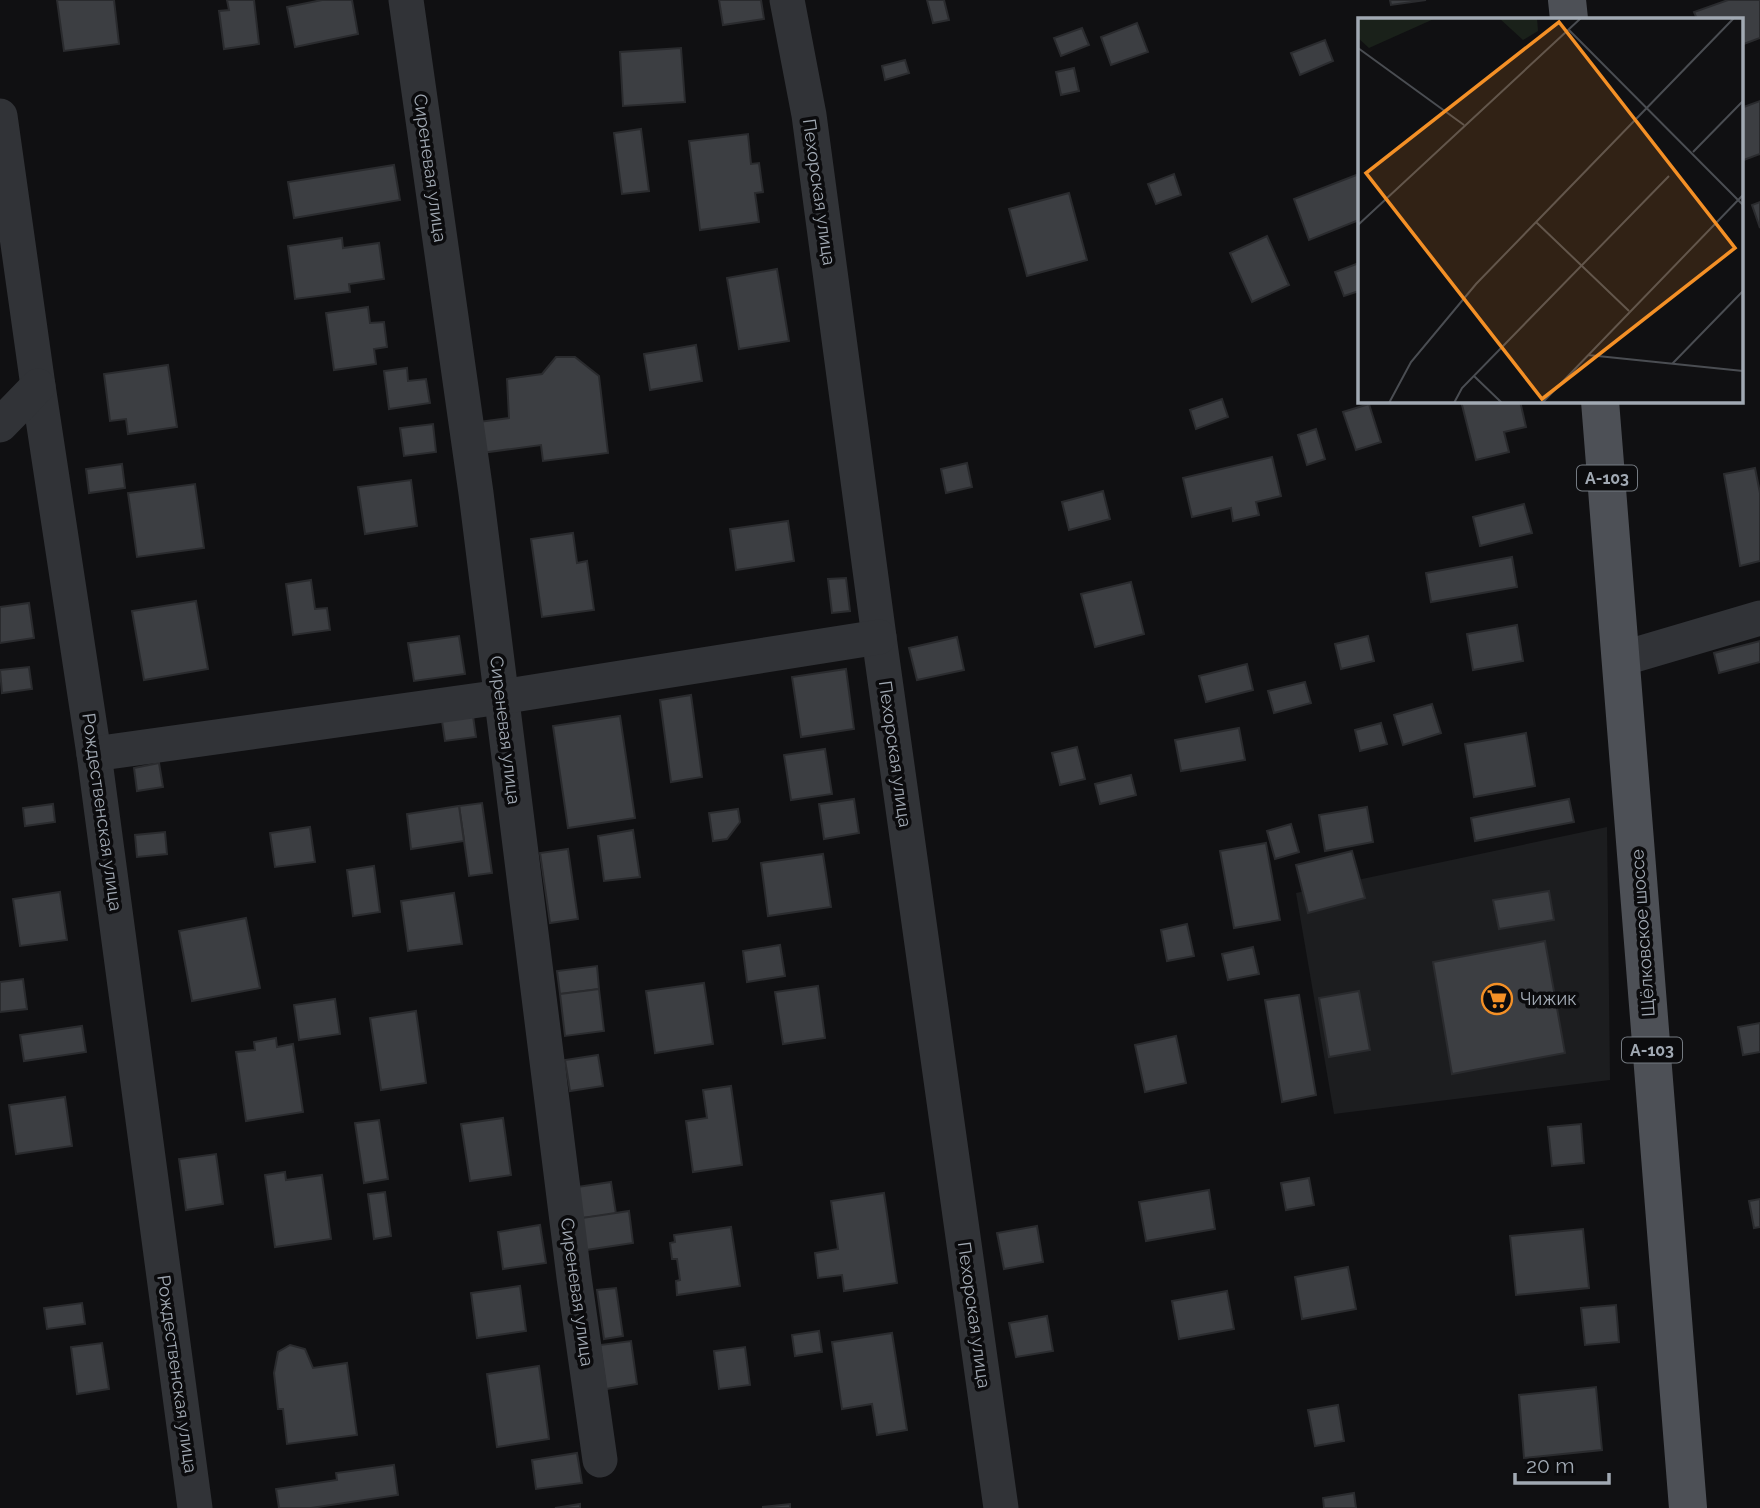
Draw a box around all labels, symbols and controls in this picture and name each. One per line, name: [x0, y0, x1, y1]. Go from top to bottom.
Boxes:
inset map: [1358, 18, 1742, 402]
street label: Сиреневая улица: [410, 92, 451, 243]
street label: Пехорская улица: [799, 117, 840, 267]
road number: А-103: [1577, 466, 1637, 491]
street label: Сиреневая улица: [486, 654, 525, 805]
street label: Пехорская улица: [875, 679, 916, 829]
street label: Рождественская улица: [78, 712, 127, 912]
street label: Щёлковское шоссе: [1626, 848, 1659, 1017]
supermarket icon: Чижик: [1480, 982, 1514, 1016]
place label: Чижик: [1520, 988, 1577, 1009]
road number: А-103: [1622, 1038, 1682, 1062]
street label: Сиреневая улица: [557, 1216, 598, 1367]
street label: Пехорская улица: [954, 1240, 995, 1390]
street label: Рождественская улица: [153, 1274, 202, 1474]
scale bar: [1515, 1442, 1610, 1486]
text: 20 m: [1526, 1453, 1574, 1478]

